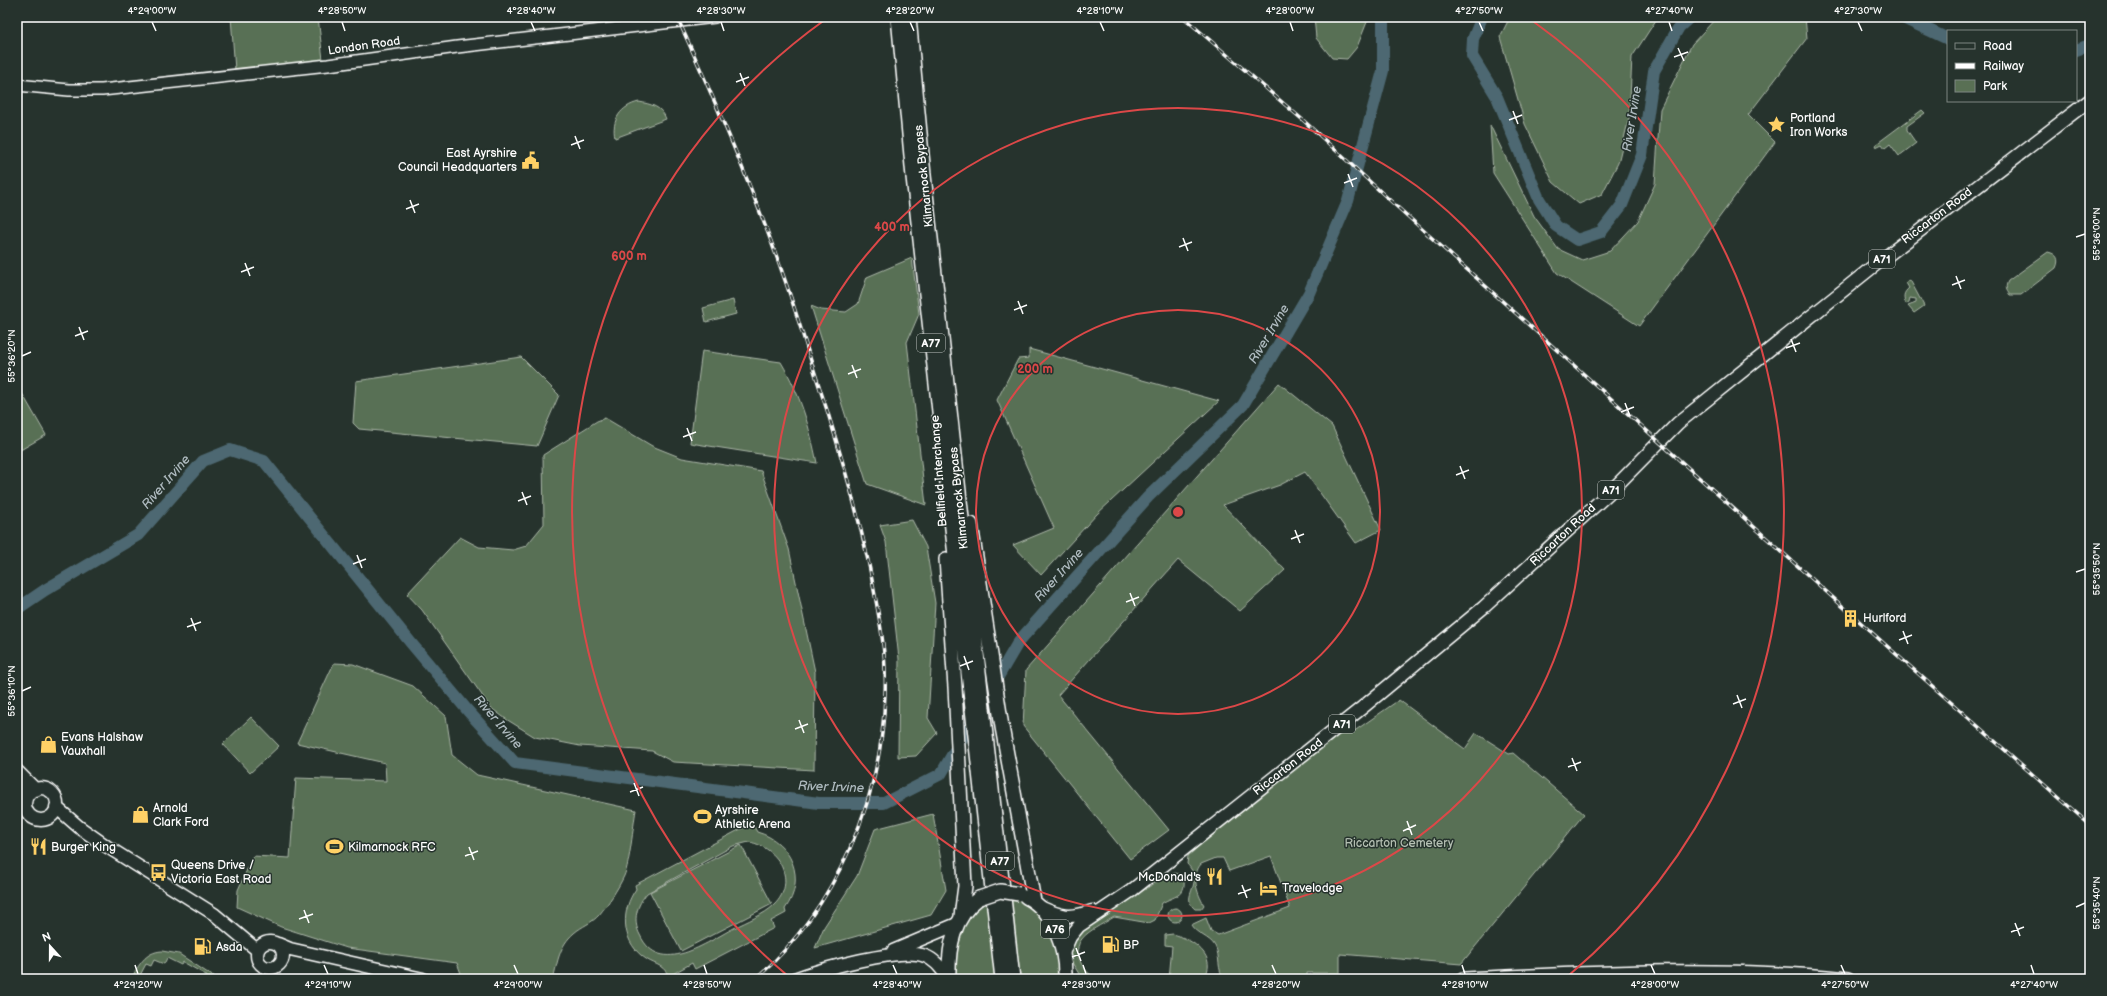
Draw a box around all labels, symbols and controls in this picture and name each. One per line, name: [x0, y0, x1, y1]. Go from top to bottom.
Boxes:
text: 4°29'00"W: [128, 5, 176, 17]
text: 4°28'50"W: [318, 5, 366, 17]
text: 4°28'40"W: [506, 5, 556, 17]
text: 4°28'30"W: [696, 5, 746, 17]
text: 4°28'20"W: [886, 5, 934, 17]
text: 4°28'10"W: [1077, 5, 1123, 17]
text: 4°28'00"W: [1266, 5, 1314, 17]
text: 4°27'50"W: [1455, 5, 1503, 17]
text: 4°27'40"W: [1645, 5, 1693, 17]
text: 4°27'30"W: [1834, 5, 1882, 17]
legend: [1947, 30, 2077, 102]
street label: London Road: [327, 33, 401, 58]
text: Road: [1983, 39, 2012, 54]
text: Railway: [1983, 59, 2025, 74]
text: Park: [1983, 79, 2007, 94]
water label: River Irvine: [1619, 85, 1645, 153]
place label: Portland Iron Works: [1790, 111, 1847, 140]
place icon: Portland Iron Works: [1767, 115, 1787, 135]
street label: Kilmarnock Bypass: [911, 124, 937, 228]
place label: East Ayrshire Council Headquarters: [398, 146, 517, 175]
public building icon: East Ayrshire Council Headquarters: [520, 150, 540, 170]
street label: Riccarton Road: [1899, 185, 1975, 247]
text: 55°36'00"N: [2091, 207, 2103, 261]
text: 400 m: [874, 220, 910, 235]
text: 600 m: [611, 249, 647, 264]
road number: A71: [1869, 250, 1895, 268]
water label: River Irvine: [1245, 301, 1293, 367]
text: 55°36'20"N: [6, 329, 18, 383]
road number: A77: [917, 334, 945, 352]
text: 200 m: [1017, 362, 1053, 377]
street label: Bellfield Interchange: [928, 415, 950, 527]
street label: Kilmarnock Bypass: [946, 446, 972, 550]
water label: River Irvine: [138, 451, 194, 512]
road number: A71: [1598, 481, 1624, 499]
street label: Riccarton Road: [1527, 501, 1599, 569]
centre of rings: [1171, 505, 1185, 519]
text: 55°35'50"N: [2091, 543, 2103, 595]
water label: River Irvine: [1031, 545, 1087, 605]
building icon: Hurlford: [1840, 608, 1860, 628]
place label: Hurlford: [1863, 611, 1907, 626]
text: 55°36'10"N: [6, 665, 18, 717]
water label: River Irvine: [470, 692, 526, 753]
road number: A71: [1329, 715, 1355, 733]
place label: Evans Halshaw Vauxhall: [61, 730, 143, 759]
shop icon: Evans Halshaw Vauxhall: [38, 734, 58, 754]
street label: Riccarton Road: [1250, 735, 1326, 799]
water label: River Irvine: [798, 778, 865, 796]
place label: Arnold Clark Ford: [153, 801, 209, 830]
place label: Ayrshire Athletic Arena: [715, 803, 791, 832]
shop icon: Arnold Clark Ford: [130, 805, 150, 825]
sports icon: Ayrshire Athletic Arena: [692, 807, 712, 827]
park label: Riccarton Cemetery: [1345, 836, 1454, 851]
restaurant icon: Burger King: [28, 837, 48, 857]
sports icon: Kilmarnock RFC: [325, 837, 345, 857]
place label: Burger King: [51, 840, 116, 855]
place label: Kilmarnock RFC: [348, 840, 436, 855]
road number: A77: [986, 852, 1014, 870]
place label: Queens Drive / Victoria East Road: [171, 858, 272, 887]
bus stop icon: Queens Drive / Victoria East Road: [148, 862, 168, 882]
restaurant icon: McDonald's: [1204, 867, 1224, 887]
place label: McDonald's: [1138, 870, 1201, 885]
text: 55°35'40"N: [2091, 876, 2103, 930]
hotel icon: Travelodge: [1259, 878, 1279, 898]
place label: Travelodge: [1282, 881, 1343, 896]
road number: A76: [1041, 920, 1069, 938]
north arrow: [30, 926, 70, 966]
text: N: [40, 930, 53, 945]
fuel station icon: BP: [1100, 935, 1120, 955]
fuel station icon: Asda: [193, 937, 213, 957]
place label: BP: [1123, 938, 1139, 953]
place label: Asda: [216, 940, 243, 955]
text: 4°29'20"W: [114, 979, 162, 991]
text: 4°29'10"W: [305, 979, 351, 991]
text: 4°29'00"W: [494, 979, 542, 991]
text: 4°28'50"W: [683, 979, 731, 991]
text: 4°28'40"W: [872, 979, 922, 991]
text: 4°28'30"W: [1061, 979, 1111, 991]
text: 4°28'20"W: [1252, 979, 1300, 991]
text: 4°28'10"W: [1442, 979, 1488, 991]
text: 4°28'00"W: [1631, 979, 1679, 991]
text: 4°27'50"W: [1821, 979, 1869, 991]
text: 4°27'40"W: [2010, 979, 2058, 991]

